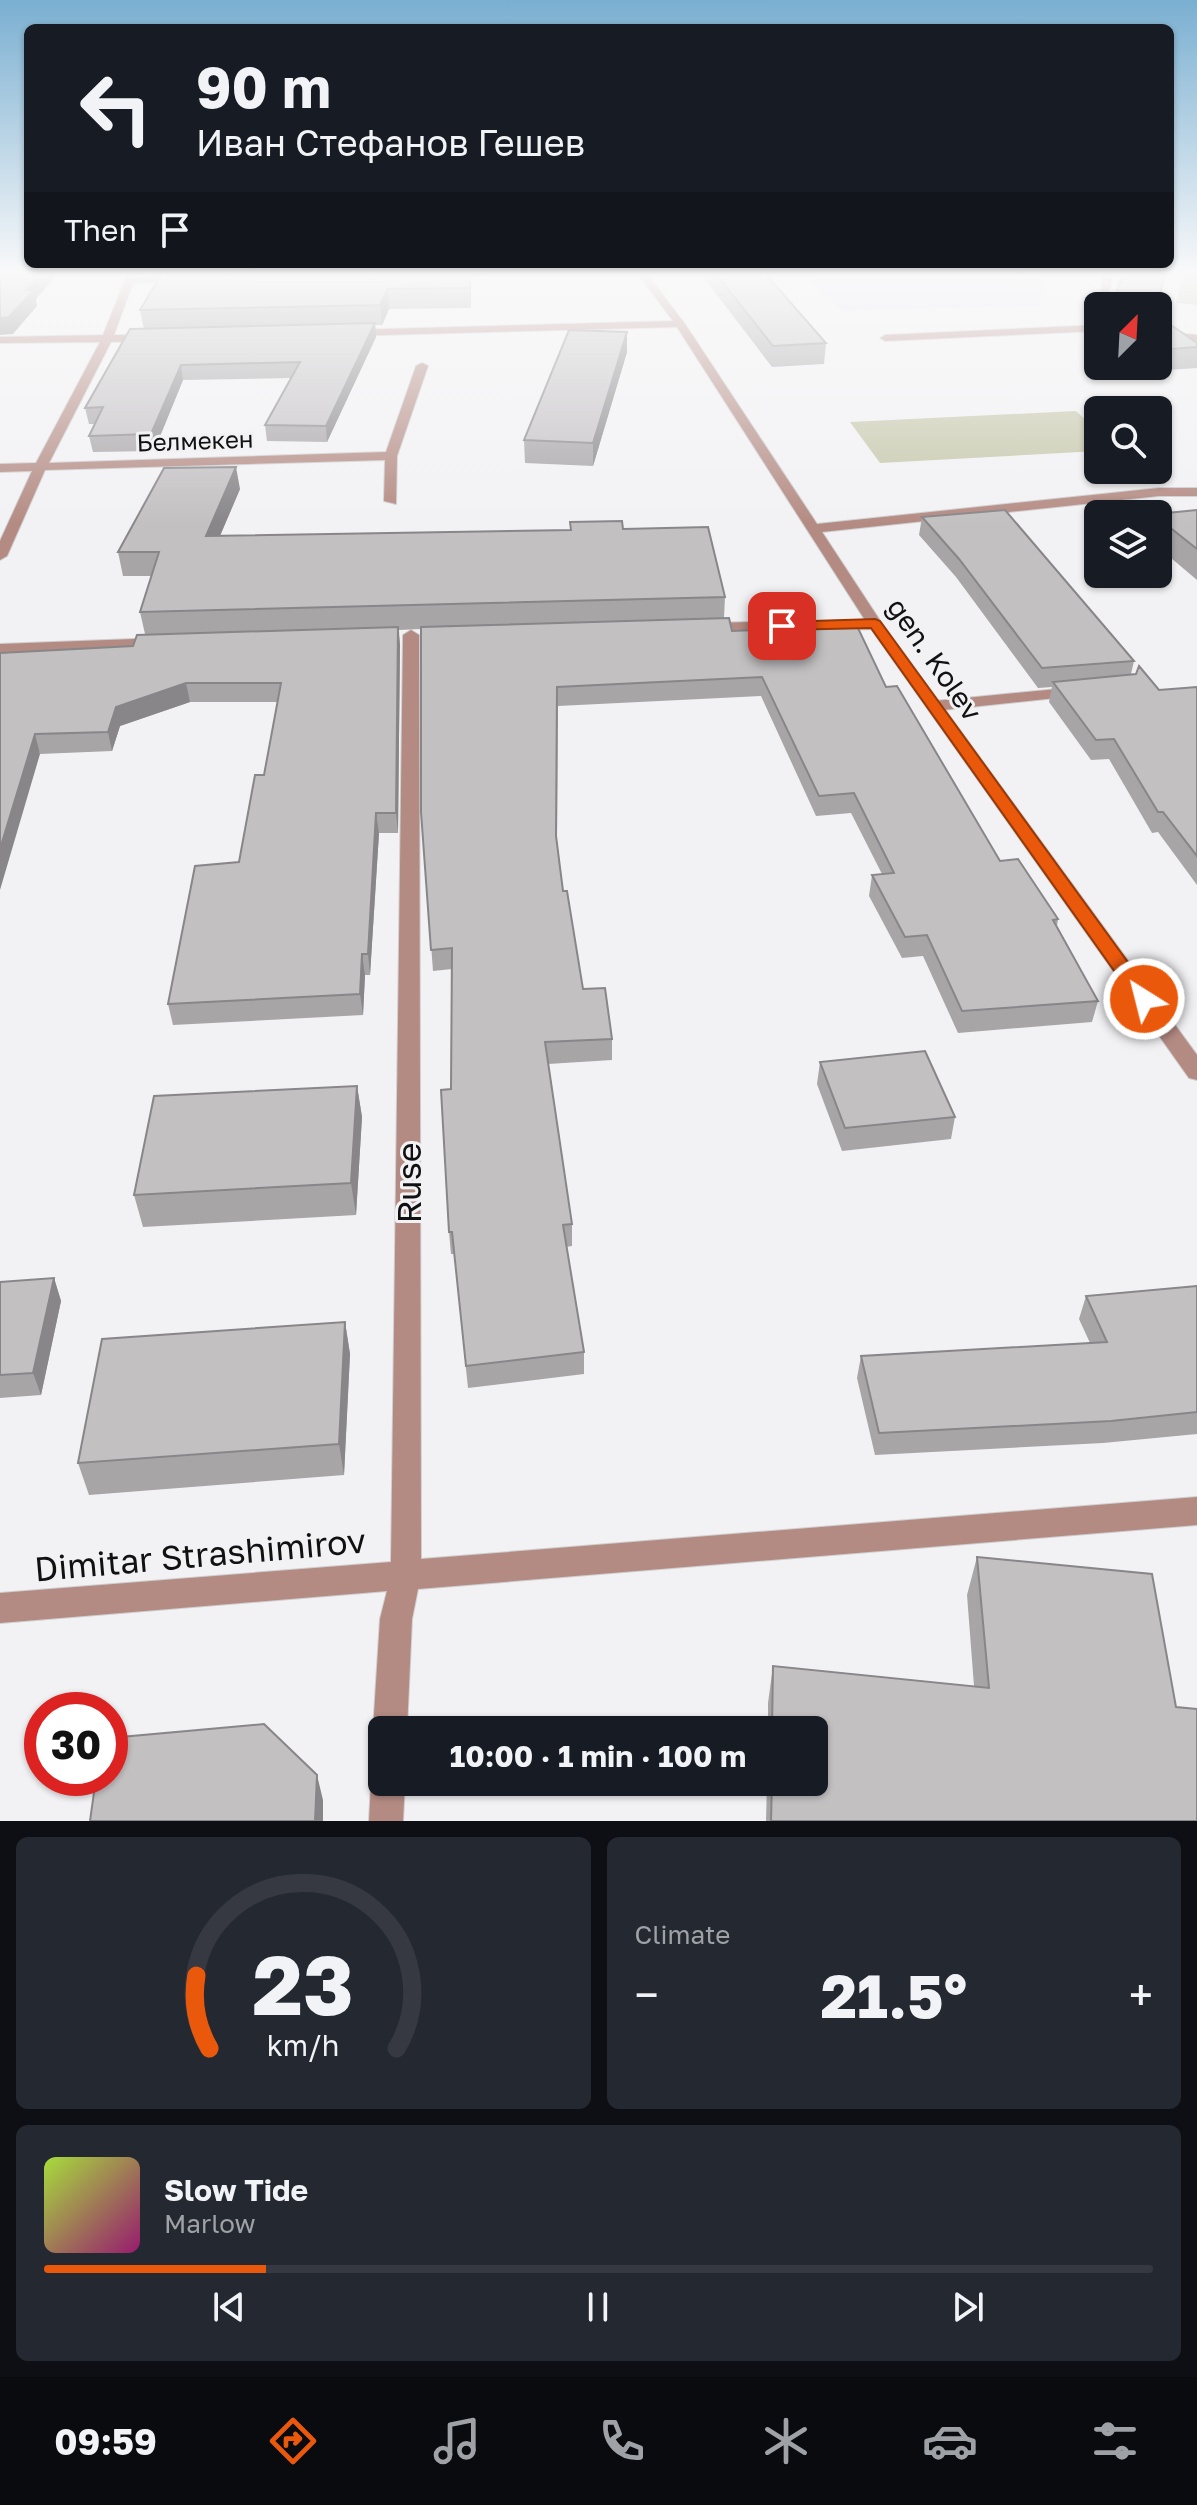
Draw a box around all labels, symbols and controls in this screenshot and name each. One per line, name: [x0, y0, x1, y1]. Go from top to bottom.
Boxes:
text: 90 m: [196, 53, 331, 120]
icon: left: [64, 56, 168, 160]
text: Иван Стефанов Гешев: [196, 121, 585, 164]
icon: arrive: [153, 208, 197, 252]
text: Then: [64, 212, 137, 248]
north arrow: [1084, 292, 1172, 380]
map controls: [1084, 292, 1172, 588]
button: search: [1084, 396, 1172, 484]
street label: Белмекен: [136, 423, 254, 457]
button: layers: [1084, 500, 1172, 588]
pin: [748, 592, 816, 660]
street label: gen. Kolev: [881, 592, 989, 727]
icon: arrive: [760, 604, 804, 648]
position arrow: [1102, 957, 1186, 1041]
street label: Ruse: [388, 1143, 428, 1223]
street label: Dimitar Strashimirov: [33, 1520, 367, 1588]
speed limit sign: 30: [24, 1692, 128, 1796]
text: 10:00 · 1 min · 100 m: [450, 1738, 746, 1774]
text: Climate: [635, 1919, 730, 1950]
text: 23: [253, 1933, 354, 2033]
text: 21.5°: [820, 1959, 967, 2031]
text: −: [635, 1968, 659, 2021]
text: +: [1129, 1968, 1153, 2021]
text: km/h: [267, 2028, 340, 2062]
text: Slow Tide: [164, 2172, 308, 2208]
text: Marlow: [164, 2208, 256, 2239]
icon: previous: [207, 2285, 251, 2329]
icon: pause: [576, 2285, 620, 2329]
icon: next: [946, 2285, 990, 2329]
icon: directions: [265, 2413, 321, 2469]
icon: music: [429, 2413, 485, 2469]
icon: phone: [594, 2413, 650, 2469]
icon: climate: [758, 2413, 814, 2469]
icon: car: [922, 2413, 978, 2469]
icon: filters: [1087, 2413, 1143, 2469]
text: 09:59: [54, 2420, 157, 2463]

